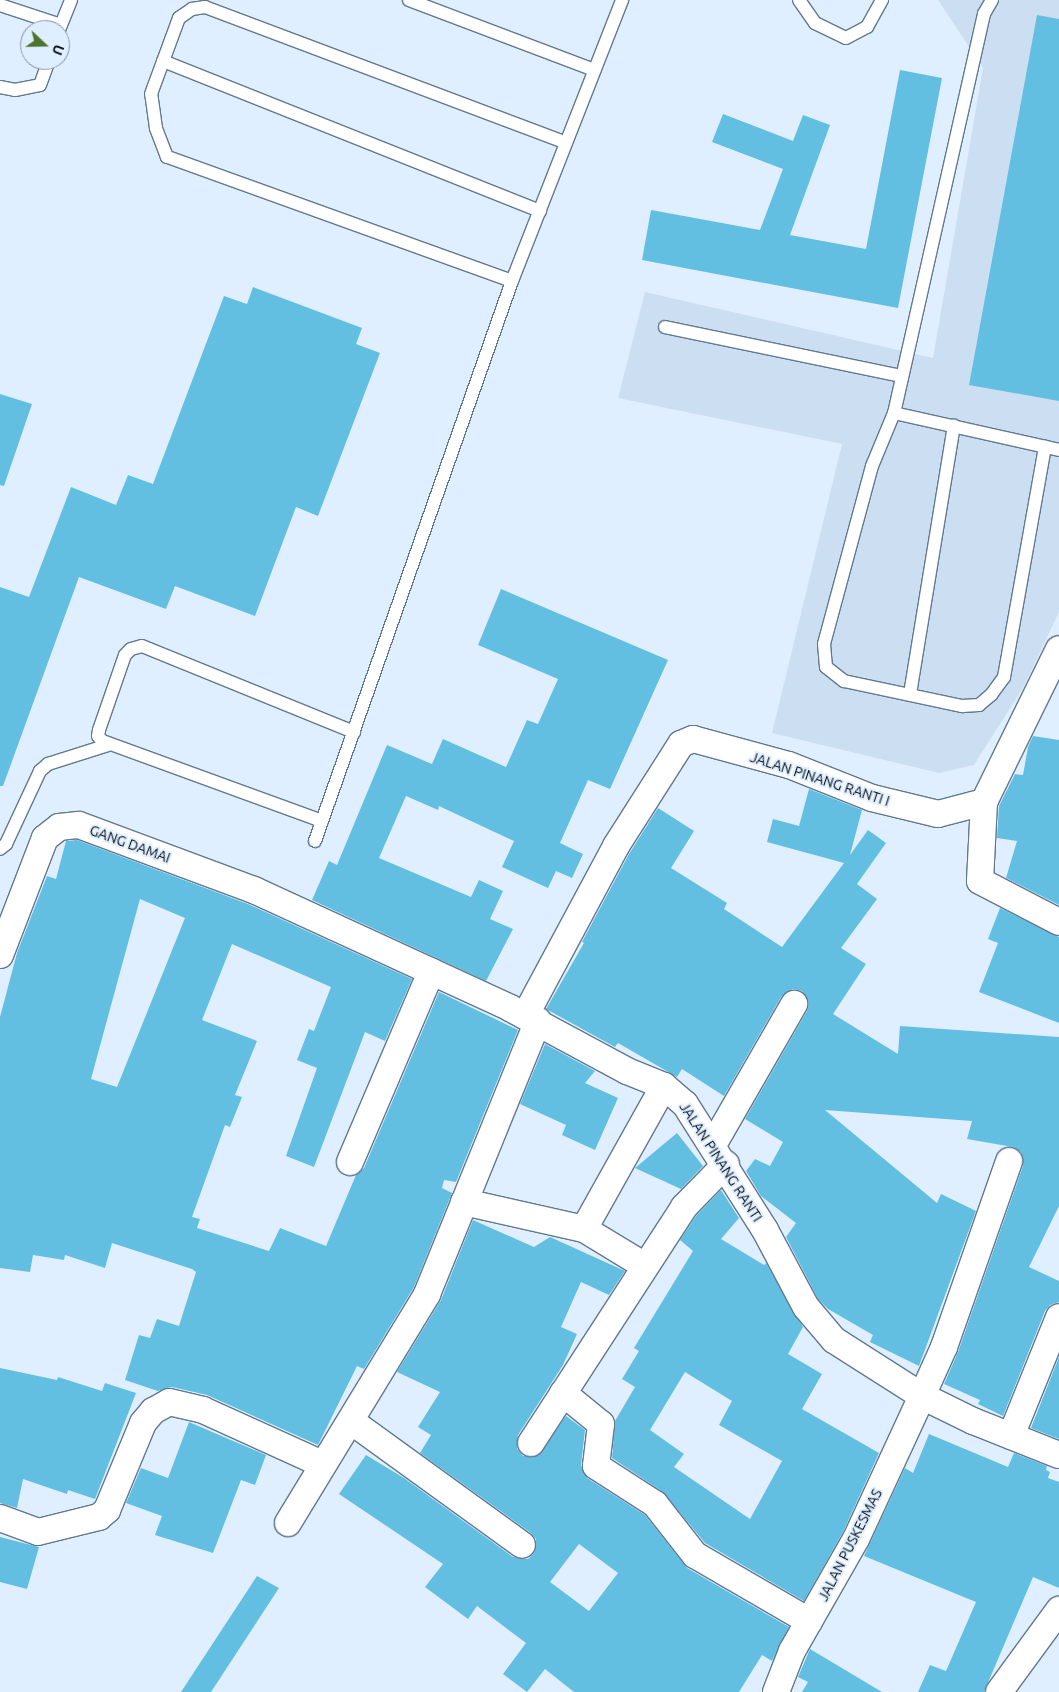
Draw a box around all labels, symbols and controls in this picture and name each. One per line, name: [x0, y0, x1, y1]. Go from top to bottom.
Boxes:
north arrow: [20, 20, 70, 70]
text: U: [49, 43, 67, 57]
street label: JALAN PINANG RANTI I: [748, 748, 892, 810]
street label: GANG DAMAI: [87, 822, 173, 866]
street label: JALAN PINANG RANTI: [676, 1099, 766, 1225]
street label: JALAN PUSKESMAS: [814, 1486, 886, 1604]

